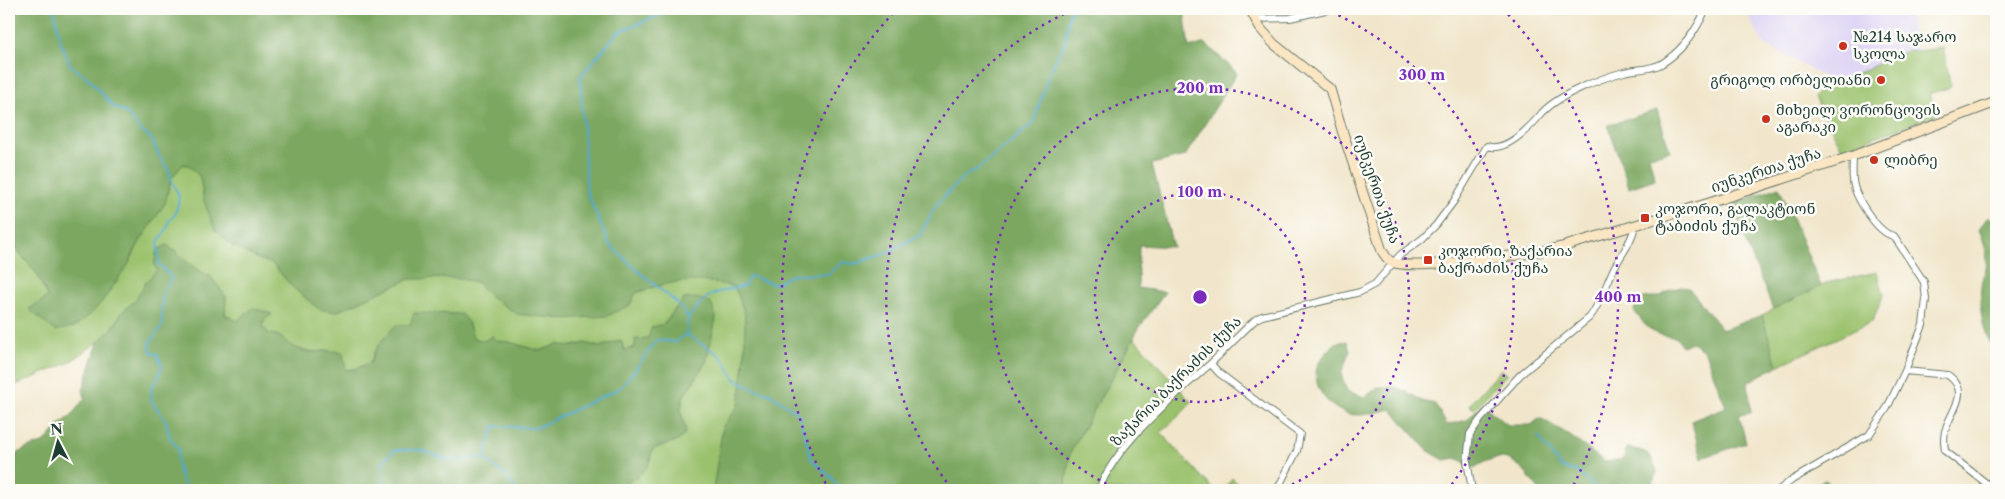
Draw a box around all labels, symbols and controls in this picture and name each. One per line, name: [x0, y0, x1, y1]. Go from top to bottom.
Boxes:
place label: №214 საჯარო სკოლა: [1853, 27, 1956, 63]
marker: №214 საჯარო სკოლა: [1837, 40, 1849, 52]
text: 300 m: [1399, 65, 1445, 84]
place label: გრიგოლ ორბელიანი: [1710, 70, 1871, 89]
marker: გრიგოლ ორბელიანი: [1875, 74, 1887, 86]
text: 200 m: [1177, 78, 1223, 97]
place label: მიხეილ ვორონცოვის აგარაკი: [1776, 100, 1941, 136]
marker: მიხეილ ვორონცოვის აგარაკი: [1760, 113, 1772, 125]
street label: იუნკერთა ქუჩა: [1350, 132, 1405, 246]
street label: იუნკერთა ქუჩა: [1708, 143, 1823, 196]
place label: ლიბრე: [1884, 150, 1938, 169]
marker: ლიბრე: [1868, 154, 1880, 166]
text: 100 m: [1178, 182, 1222, 201]
place label: კოჯორი, გალაკტიონ ტაბიძის ქუჩა: [1655, 199, 1816, 235]
marker: კოჯორი, გალაკტიონ ტაბიძის ქუჩა: [1639, 212, 1651, 224]
place label: კოჯორი, ზაქარია ბაქრაძის ქუჩა: [1438, 241, 1572, 277]
marker: კოჯორი, ზაქარია ბაქრაძის ქუჩა: [1422, 254, 1434, 266]
text: 400 m: [1595, 287, 1641, 306]
centre of rings: [1191, 288, 1209, 306]
street label: ზაქარია ბაქრაძის ქუჩა: [1106, 311, 1245, 450]
north arrow: [32, 416, 82, 466]
text: N: [50, 419, 64, 439]

